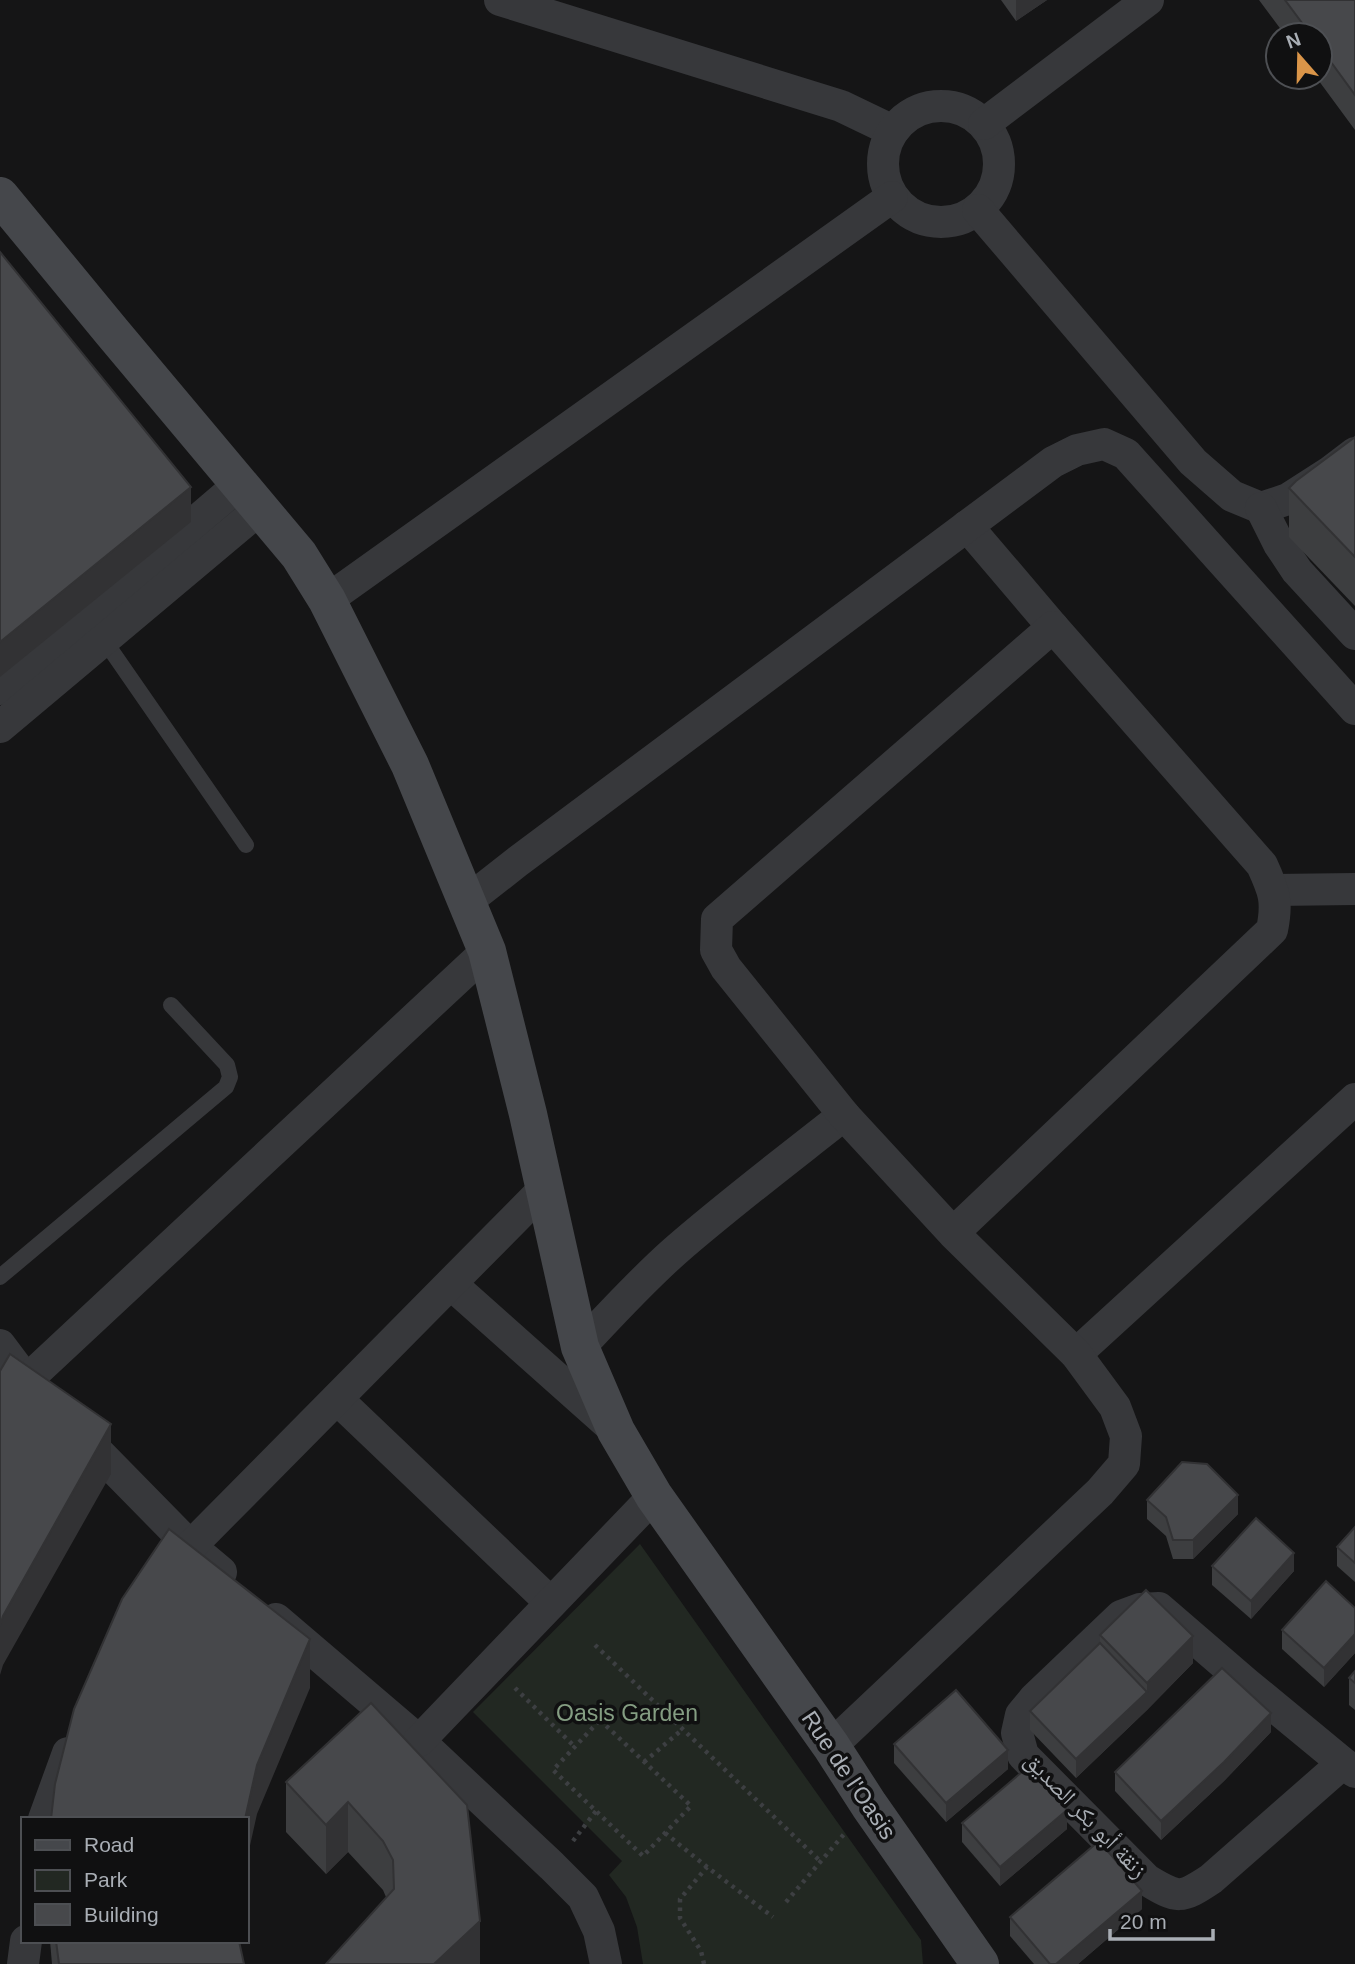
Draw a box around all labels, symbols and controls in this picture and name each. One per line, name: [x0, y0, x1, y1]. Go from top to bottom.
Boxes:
north arrow: [1264, 21, 1334, 91]
text: N: [1283, 28, 1303, 53]
park label: Oasis Garden: [556, 1700, 698, 1726]
street label: Rue de l'Oasis: [797, 1706, 901, 1844]
street label: زنقة أبو بكر الصديق: [1019, 1746, 1153, 1884]
legend: [21, 1817, 248, 1943]
text: Road: [84, 1833, 134, 1856]
text: Park: [84, 1868, 128, 1891]
scale bar: [1110, 1898, 1213, 1942]
text: Building: [84, 1903, 159, 1926]
text: 20 m: [1120, 1910, 1167, 1933]

